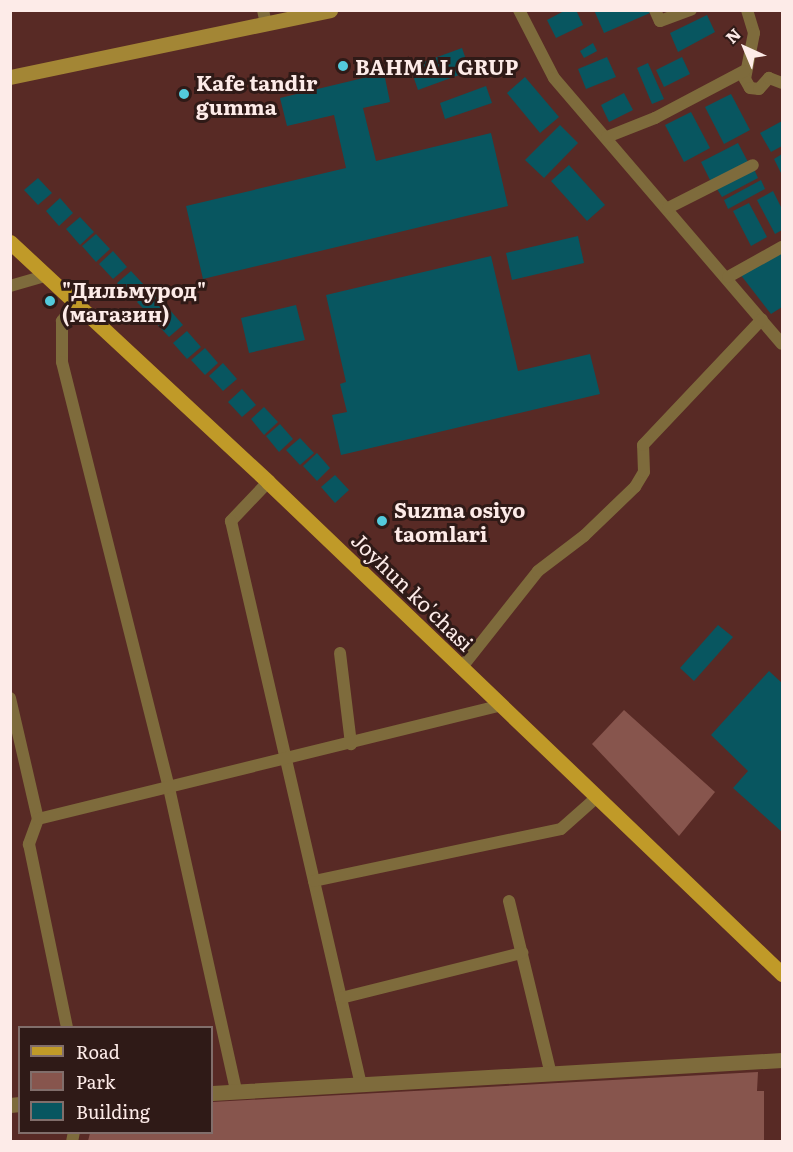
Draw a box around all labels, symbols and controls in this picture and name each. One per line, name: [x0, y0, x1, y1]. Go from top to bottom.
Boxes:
north arrow: [715, 18, 775, 78]
text: N: [719, 22, 746, 48]
place label: BAHMAL GRUP: [355, 53, 518, 79]
marker: BAHMAL GRUP: [336, 59, 350, 73]
place label: Kafe tandir gumma: [196, 69, 317, 119]
marker: Kafe tandir gumma: [177, 87, 191, 101]
place label: "Дильмурод" (магазин): [62, 276, 206, 326]
marker: "Дильмурод" (магазин): [43, 294, 57, 308]
place label: Suzma osiyo taomlari: [394, 496, 525, 546]
marker: Suzma osiyo taomlari: [375, 514, 389, 528]
street label: Joyhun ko'chasi: [347, 527, 479, 655]
legend: [18, 1026, 213, 1134]
text: Road: [76, 1038, 120, 1065]
text: Park: [76, 1068, 115, 1095]
text: Building: [76, 1098, 150, 1125]

